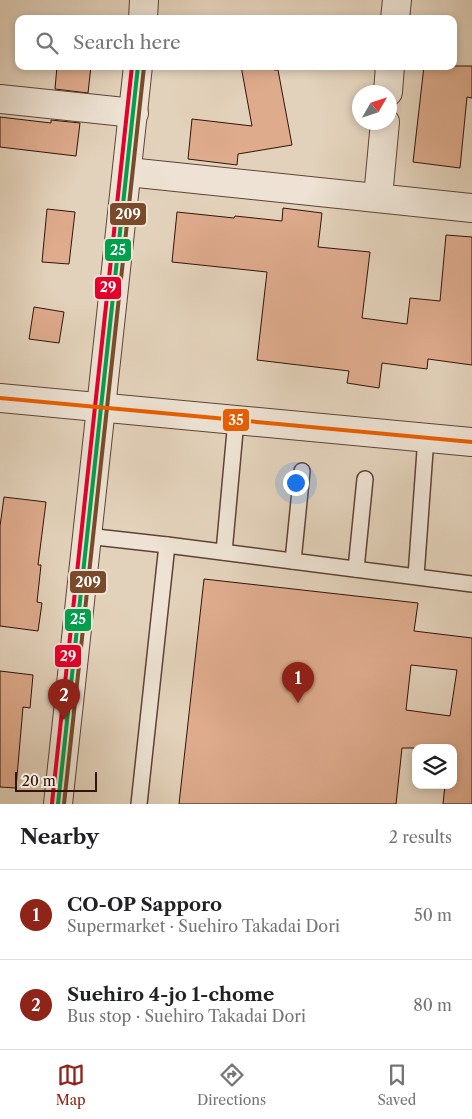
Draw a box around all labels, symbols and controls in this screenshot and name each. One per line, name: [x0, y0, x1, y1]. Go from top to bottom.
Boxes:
search box: [15, 15, 457, 70]
icon: search: [33, 29, 61, 57]
text: Search here: [73, 31, 181, 54]
north arrow: [352, 85, 397, 130]
line badge: 209: [109, 202, 147, 226]
text: 209: [115, 205, 141, 223]
line badge: 25: [104, 238, 132, 262]
text: 25: [110, 241, 126, 259]
line badge: 29: [94, 276, 122, 300]
text: 29: [100, 278, 116, 296]
line badge: 35: [222, 408, 250, 432]
text: 35: [228, 411, 244, 429]
your location: [283, 470, 309, 496]
line badge: 209: [69, 570, 107, 594]
text: 209: [75, 573, 101, 591]
line badge: 25: [64, 608, 92, 632]
text: 25: [70, 610, 86, 628]
line badge: 29: [54, 644, 82, 668]
text: 29: [60, 647, 76, 665]
pin: 1: [282, 662, 314, 703]
pin: 2: [48, 679, 80, 720]
map controls: [412, 744, 457, 789]
button: layers: [412, 744, 457, 789]
scale bar: [15, 769, 98, 792]
text: 20 m: [22, 772, 56, 790]
text: Nearby: [20, 824, 99, 849]
text: 2 results: [389, 827, 452, 847]
text: CO-OP Sapporo: [67, 893, 222, 916]
text: 1: [32, 905, 40, 925]
text: 50 m: [414, 905, 452, 925]
text: Supermarket · Suehiro Takadai Dori: [67, 916, 340, 936]
text: Suehiro 4-jo 1-chome: [67, 983, 274, 1006]
text: 2: [31, 995, 41, 1015]
text: 80 m: [413, 995, 452, 1015]
text: Bus stop · Suehiro Takadai Dori: [67, 1006, 306, 1026]
tab: Map: [56, 1061, 86, 1109]
tab: Directions: [197, 1061, 266, 1109]
tab: Saved: [377, 1061, 416, 1109]

